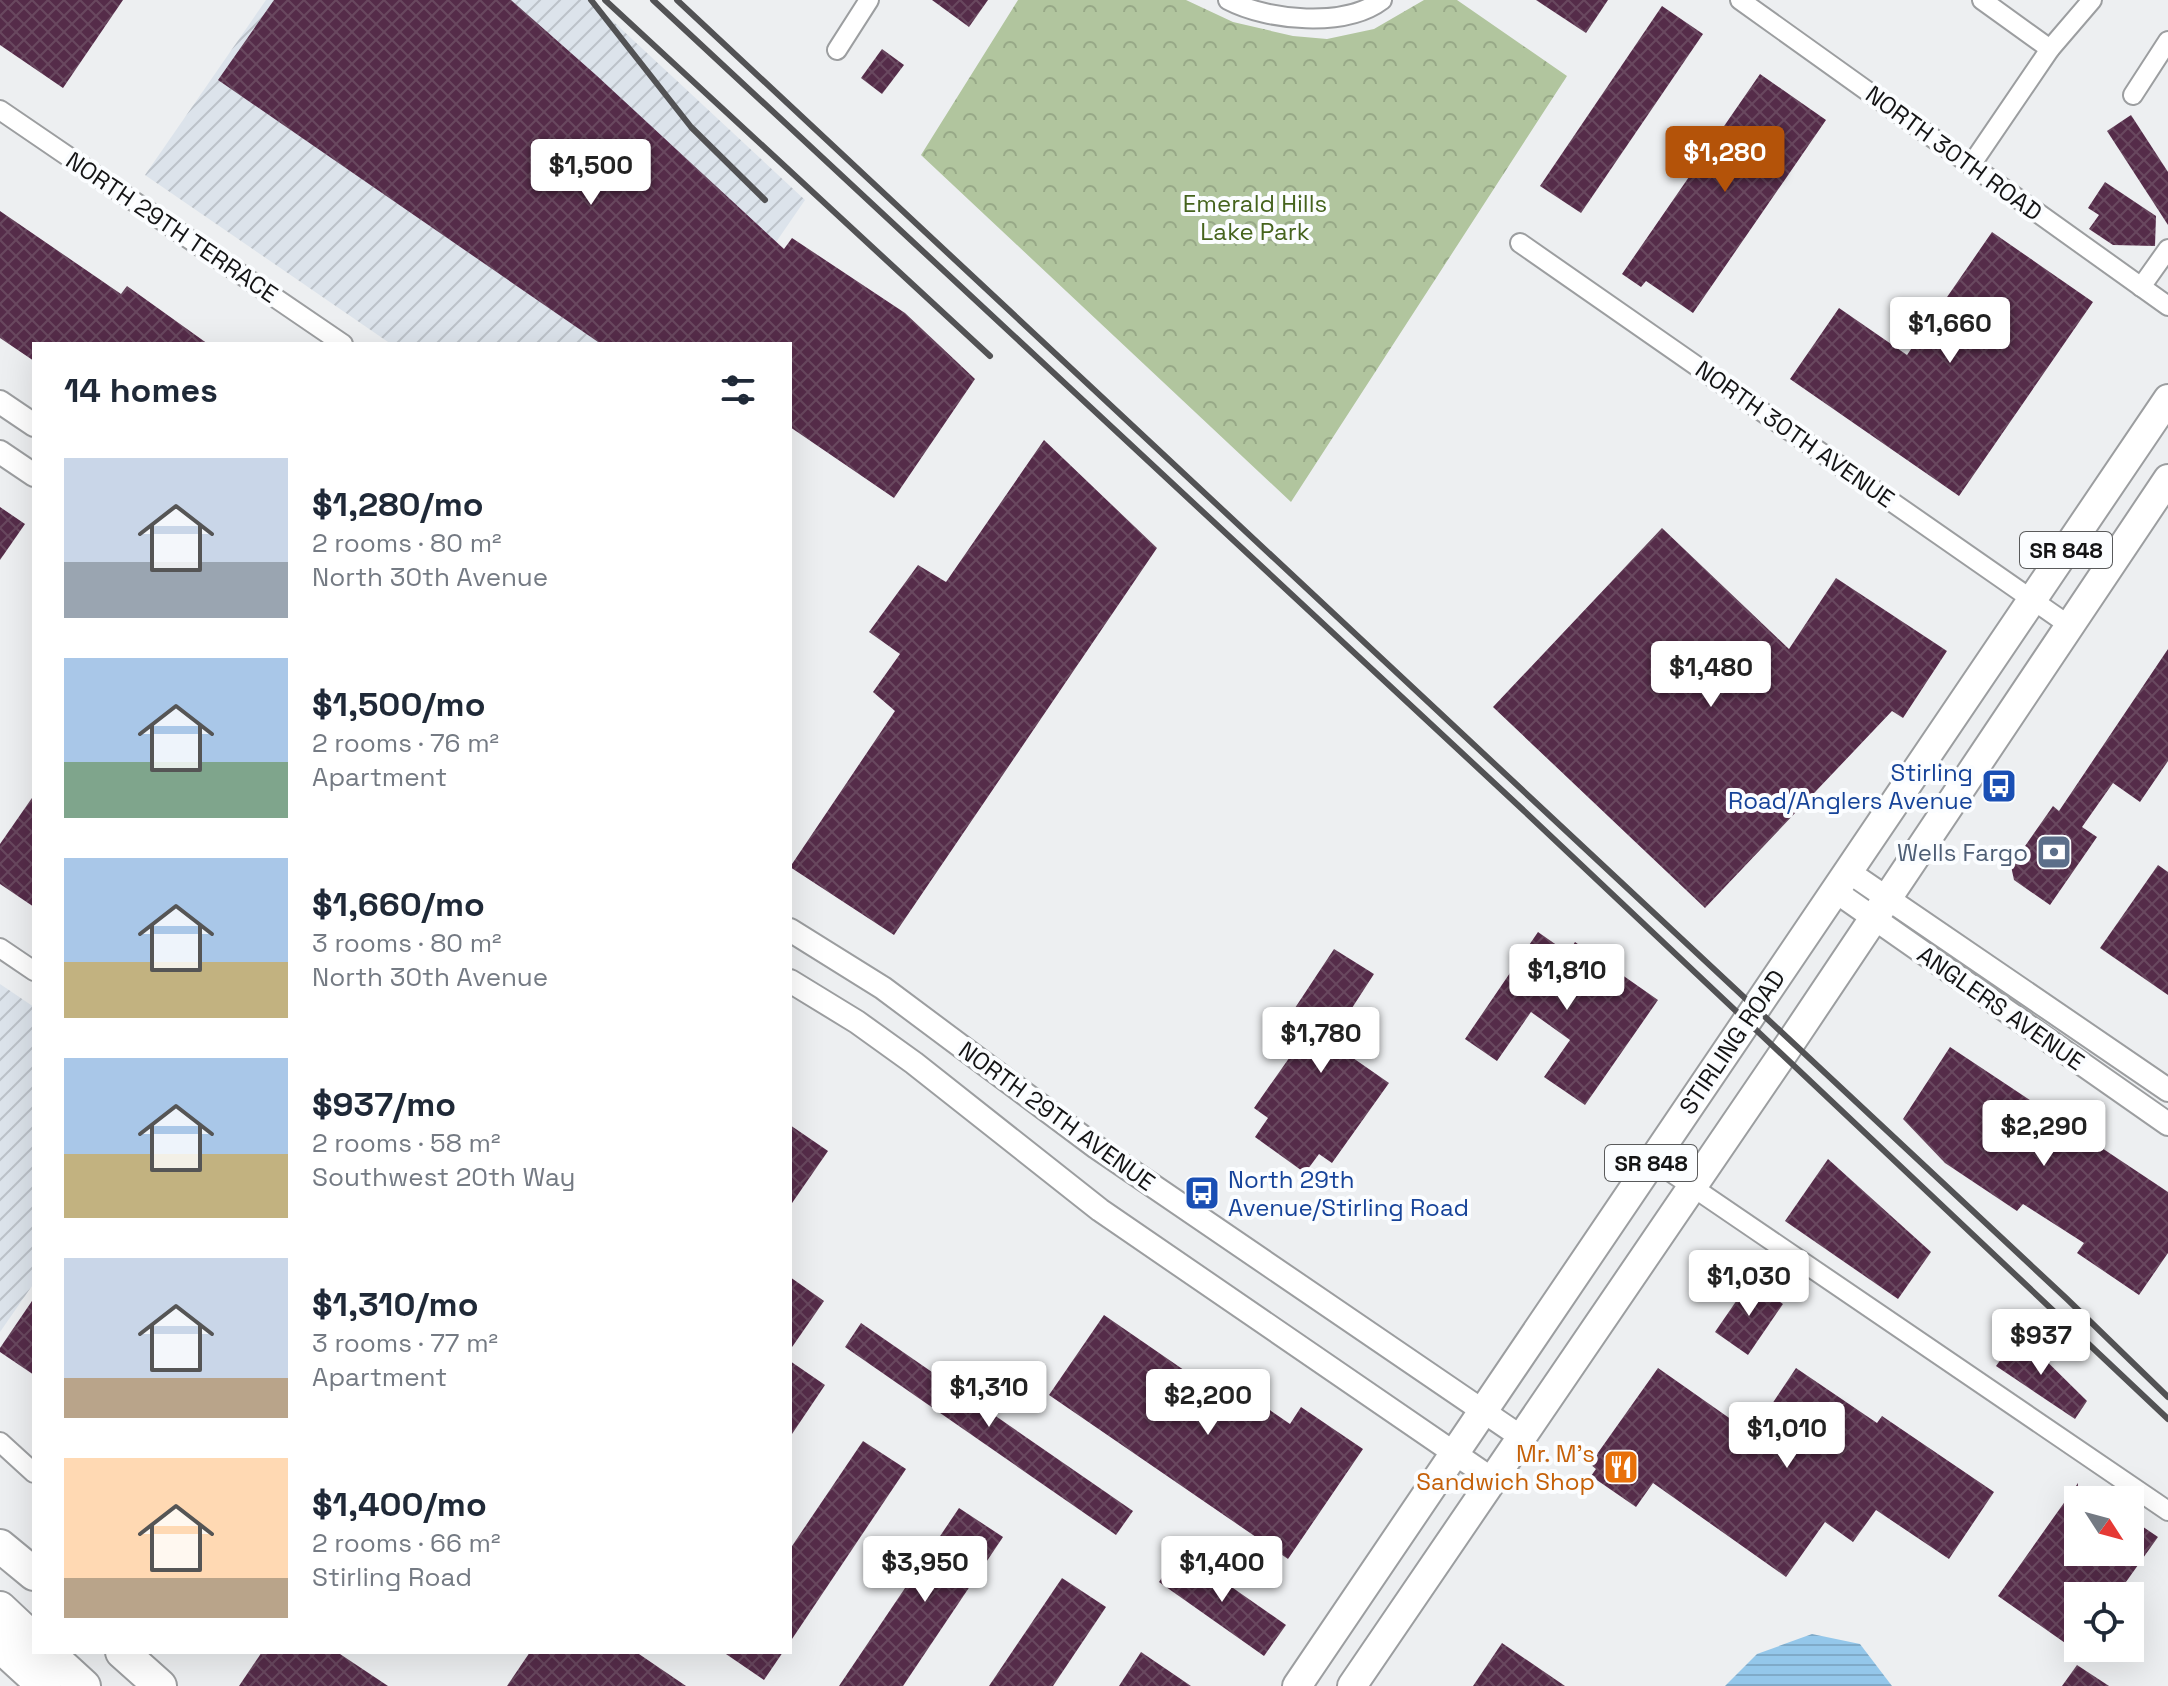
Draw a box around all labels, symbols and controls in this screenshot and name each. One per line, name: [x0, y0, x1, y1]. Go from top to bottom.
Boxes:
street label: NORTH 30TH ROAD: [1860, 79, 2048, 227]
pin: $1,280: [1660, 126, 1790, 194]
text: $1,280: [1683, 135, 1767, 169]
pin: $1,500: [526, 139, 656, 207]
street label: NORTH 29TH TERRACE: [60, 144, 284, 310]
text: $1,500: [549, 148, 633, 182]
park label: Emerald Hills Lake Park: [1183, 188, 1327, 247]
pin: $1,660: [1885, 297, 2015, 365]
text: $1,660: [1908, 306, 1992, 340]
street label: NORTH 30TH AVENUE: [1689, 354, 1901, 514]
icon: filters: [716, 368, 760, 412]
text: 14 homes: [64, 369, 218, 412]
text: $1,280/mo: [312, 483, 484, 526]
icon: home: [128, 490, 224, 586]
text: 2 rooms · 80 m²: [312, 526, 502, 560]
road number: SR 848: [2020, 532, 2112, 568]
text: North 30th Avenue: [312, 560, 548, 594]
pin: $1,480: [1646, 641, 1776, 709]
text: $1,480: [1669, 650, 1753, 684]
text: $1,500/mo: [312, 683, 485, 726]
icon: home: [128, 690, 224, 786]
text: 2 rooms · 76 m²: [312, 726, 499, 760]
place label: Stirling Road/Anglers Avenue: [1728, 757, 1973, 816]
text: Apartment: [312, 760, 447, 794]
bus stop icon: Stirling Road/Anglers Avenue: [1980, 767, 2018, 805]
bank icon: Wells Fargo: [2035, 833, 2073, 871]
place label: Wells Fargo: [1897, 837, 2028, 868]
text: $1,660/mo: [312, 883, 485, 926]
icon: home: [128, 890, 224, 986]
text: 3 rooms · 80 m²: [312, 926, 502, 960]
street label: ANGLERS AVENUE: [1911, 939, 2091, 1077]
pin: $1,810: [1502, 944, 1632, 1012]
text: $1,810: [1527, 953, 1607, 987]
text: North 30th Avenue: [312, 960, 548, 994]
street label: STIRLING ROAD: [1672, 964, 1792, 1120]
pin: $1,780: [1256, 1007, 1386, 1075]
text: $1,780: [1280, 1016, 1362, 1050]
street label: NORTH 29TH AVENUE: [953, 1034, 1161, 1198]
text: $937/mo: [312, 1083, 456, 1126]
icon: home: [128, 1090, 224, 1186]
pin: $2,290: [1979, 1100, 2109, 1168]
text: $2,290: [2000, 1109, 2088, 1143]
text: 2 rooms · 58 m²: [312, 1126, 500, 1160]
road number: SR 848: [1605, 1145, 1697, 1181]
text: Southwest 20th Way: [312, 1160, 575, 1194]
place label: North 29th Avenue/Stirling Road: [1228, 1164, 1469, 1223]
bus stop icon: North 29th Avenue/Stirling Road: [1183, 1174, 1221, 1212]
pin: $1,030: [1684, 1250, 1814, 1318]
text: $1,030: [1707, 1259, 1791, 1293]
text: $1,310/mo: [312, 1283, 478, 1326]
icon: home: [128, 1290, 224, 1386]
pin: $937: [1994, 1309, 2088, 1377]
text: $937: [2010, 1318, 2072, 1352]
text: 3 rooms · 77 m²: [312, 1326, 498, 1360]
text: Apartment: [312, 1360, 447, 1394]
pin: $1,310: [924, 1361, 1054, 1429]
pin: $2,200: [1143, 1369, 1273, 1437]
text: $1,310: [949, 1370, 1029, 1404]
text: $2,200: [1164, 1378, 1252, 1412]
pin: $1,010: [1722, 1402, 1852, 1470]
text: $1,010: [1747, 1411, 1827, 1445]
place label: Mr. M's Sandwich Shop: [1416, 1438, 1595, 1497]
restaurant icon: Mr. M's Sandwich Shop: [1602, 1448, 1640, 1486]
text: $1,400/mo: [312, 1483, 487, 1526]
north arrow: [2064, 1486, 2144, 1566]
map controls: [2064, 1486, 2144, 1662]
icon: home: [128, 1490, 224, 1586]
text: 2 rooms · 66 m²: [312, 1526, 501, 1560]
pin: $3,950: [860, 1536, 990, 1604]
pin: $1,400: [1157, 1536, 1287, 1604]
text: $3,950: [881, 1545, 969, 1579]
text: $1,400: [1179, 1545, 1265, 1579]
text: Stirling Road: [312, 1560, 472, 1594]
button: locate: [2064, 1582, 2144, 1662]

